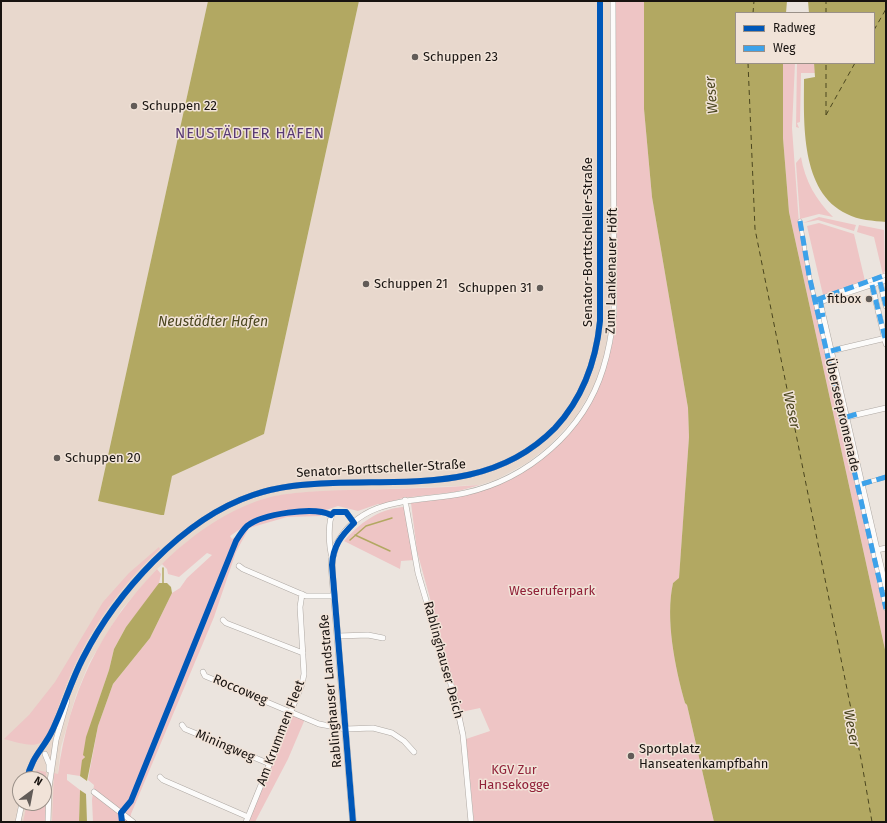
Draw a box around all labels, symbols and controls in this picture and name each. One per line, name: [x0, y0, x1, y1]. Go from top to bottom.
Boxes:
legend: [735, 12, 875, 64]
text: Radweg: [773, 21, 815, 35]
text: Weg: [773, 41, 796, 55]
place label: Schuppen 23: [423, 49, 498, 65]
marker: Schuppen 23: [410, 52, 420, 62]
water label: Weser: [702, 76, 722, 114]
place label: Schuppen 22: [142, 98, 217, 114]
marker: Schuppen 22: [129, 101, 139, 111]
district label: NEUSTÄDTER HÄFEN: [175, 125, 325, 143]
street label: Senator-Borttscheller-Straße: [580, 157, 596, 327]
street label: Zum Lankenauer Höft: [603, 208, 621, 334]
place label: Schuppen 21: [374, 276, 448, 292]
marker: Schuppen 21: [361, 279, 371, 289]
place label: Schuppen 31: [458, 280, 532, 296]
marker: Schuppen 31: [535, 283, 545, 293]
place label: fitbox: [827, 291, 861, 307]
marker: fitbox: [864, 294, 874, 304]
water label: Neustädter Hafen: [158, 314, 268, 330]
street label: Überseepromenade: [821, 357, 863, 473]
water label: Weser: [779, 390, 803, 430]
place label: Schuppen 20: [65, 450, 141, 466]
marker: Schuppen 20: [52, 453, 62, 463]
street label: Senator-Borttscheller-Straße: [296, 457, 466, 481]
park label: Weseruferpark: [509, 583, 595, 599]
street label: Rablinghauser Deich: [420, 599, 466, 721]
street label: Rablinghauser Landstraße: [317, 613, 345, 769]
street label: Roccoweg: [210, 672, 270, 708]
street label: Am Krummen Fleet: [254, 678, 308, 788]
water label: Weser: [839, 708, 863, 748]
street label: Miningweg: [193, 727, 257, 765]
place label: Sportplatz Hanseatenkampfbahn: [639, 741, 768, 772]
marker: Sportplatz Hanseatenkampfbahn: [626, 751, 636, 761]
park label: KGV Zur Hansekogge: [478, 762, 550, 793]
north arrow: [12, 771, 52, 811]
text: N: [32, 774, 45, 789]

